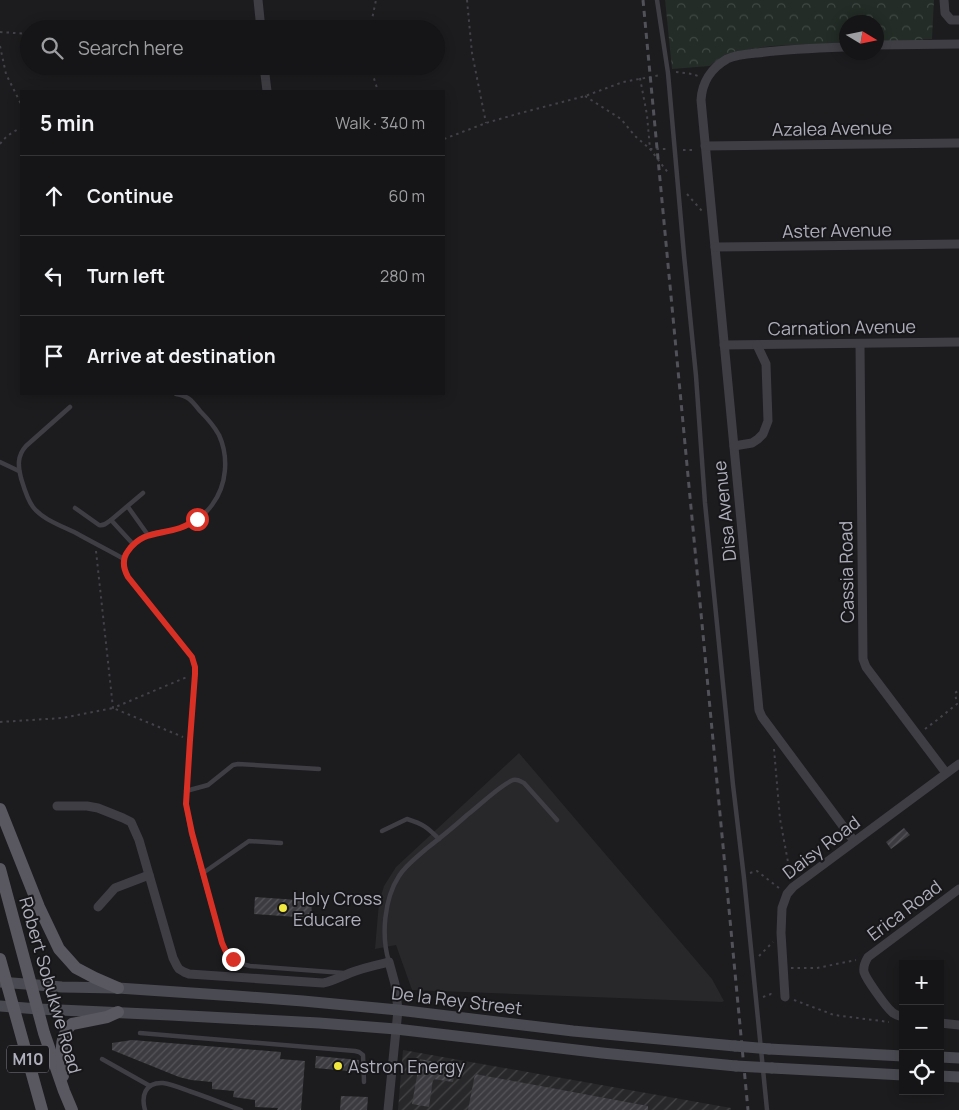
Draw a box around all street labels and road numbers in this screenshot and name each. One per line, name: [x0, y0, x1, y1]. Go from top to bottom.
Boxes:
street label: Azalea Avenue: [772, 115, 892, 141]
street label: Aster Avenue: [782, 217, 892, 243]
street label: Carnation Avenue: [768, 314, 916, 340]
street label: Disa Avenue: [707, 460, 741, 562]
street label: Cassia Road: [833, 521, 859, 623]
street label: Daisy Road: [777, 810, 865, 884]
street label: Erica Road: [862, 874, 946, 946]
street label: Robert Sobukwe Road: [14, 894, 88, 1076]
street label: De la Rey Street: [390, 980, 524, 1020]
road number: M10: [7, 1046, 49, 1072]

